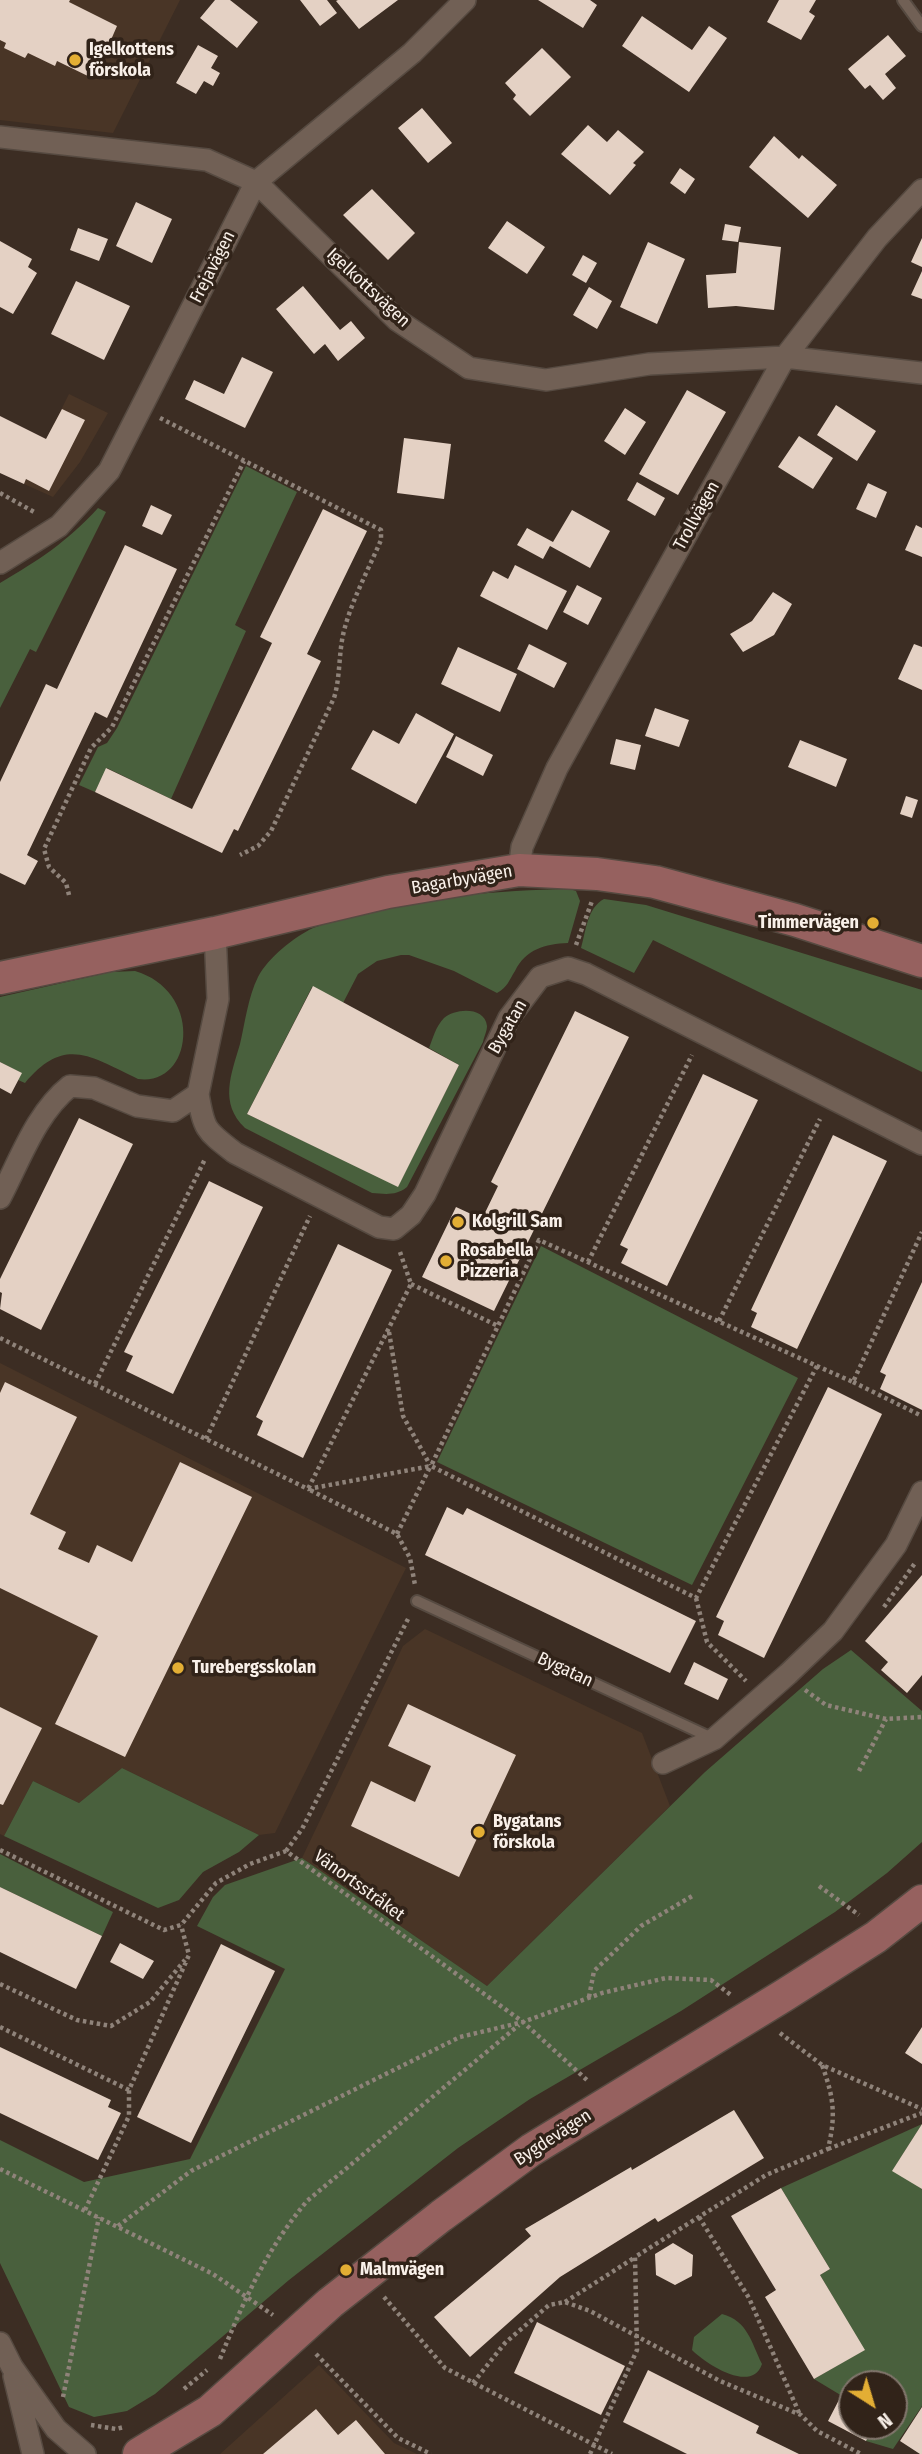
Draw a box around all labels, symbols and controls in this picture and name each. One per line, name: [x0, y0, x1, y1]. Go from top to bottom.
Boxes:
place label: Igelkottens förskola: [89, 39, 174, 82]
marker: Igelkottens förskola: [67, 52, 83, 68]
street label: Frejavägen: [186, 227, 240, 307]
street label: Igelkottsvägen: [322, 244, 414, 332]
street label: Trollvägen: [669, 478, 725, 554]
street label: Bagarbyvägen: [410, 860, 514, 900]
place label: Timmervägen: [758, 912, 859, 934]
marker: Timmervägen: [865, 915, 881, 931]
street label: Bygatan: [484, 996, 532, 1058]
place label: Kolgrill Sam: [472, 1211, 562, 1233]
marker: Kolgrill Sam: [450, 1214, 466, 1230]
place label: Rosabella Pizzeria: [460, 1240, 534, 1282]
marker: Rosabella Pizzeria: [438, 1253, 454, 1269]
street label: Bygatan: [534, 1648, 596, 1692]
place label: Turebergsskolan: [192, 1657, 316, 1679]
marker: Turebergsskolan: [170, 1660, 186, 1676]
place label: Bygatans förskola: [493, 1811, 561, 1854]
marker: Bygatans förskola: [471, 1824, 487, 1840]
street label: Vänortsstråket: [309, 1846, 409, 1926]
street label: Bygdevägen: [510, 2105, 596, 2171]
place label: Malmvägen: [360, 2259, 444, 2281]
marker: Malmvägen: [338, 2262, 354, 2278]
north arrow: [838, 2370, 908, 2440]
text: N: [873, 2408, 896, 2433]

